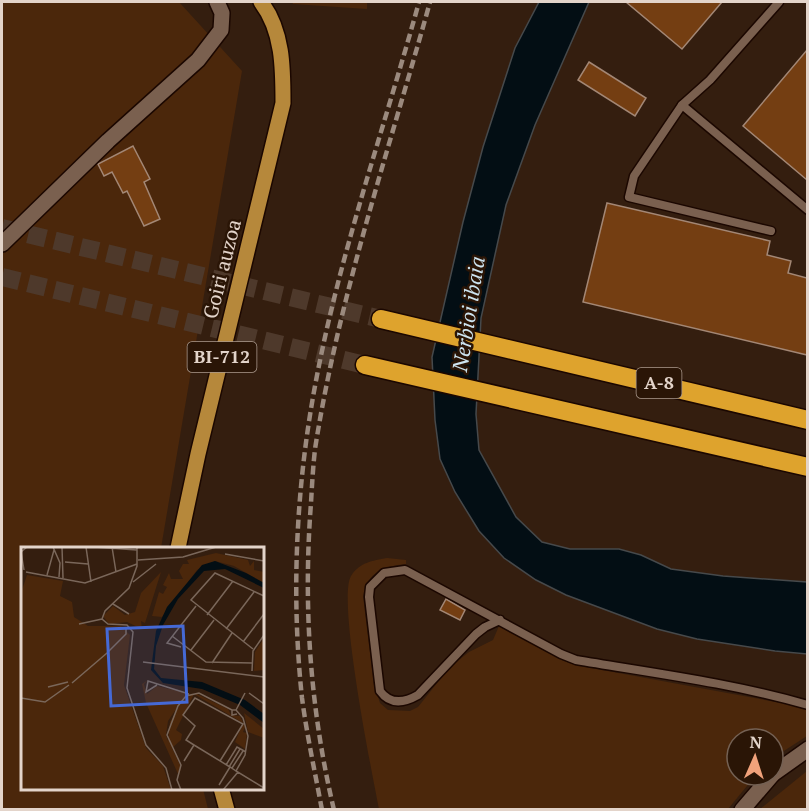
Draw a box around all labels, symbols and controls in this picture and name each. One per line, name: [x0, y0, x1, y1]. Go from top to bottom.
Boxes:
street label: Goiri auzoa: [196, 216, 247, 321]
water label: Nerbioi ibaia: [445, 254, 491, 375]
road number: BI-712: [188, 342, 256, 372]
road number: A-8: [636, 368, 682, 398]
inset map: [21, 547, 264, 790]
north arrow: [725, 727, 785, 787]
text: N: [749, 731, 762, 753]

